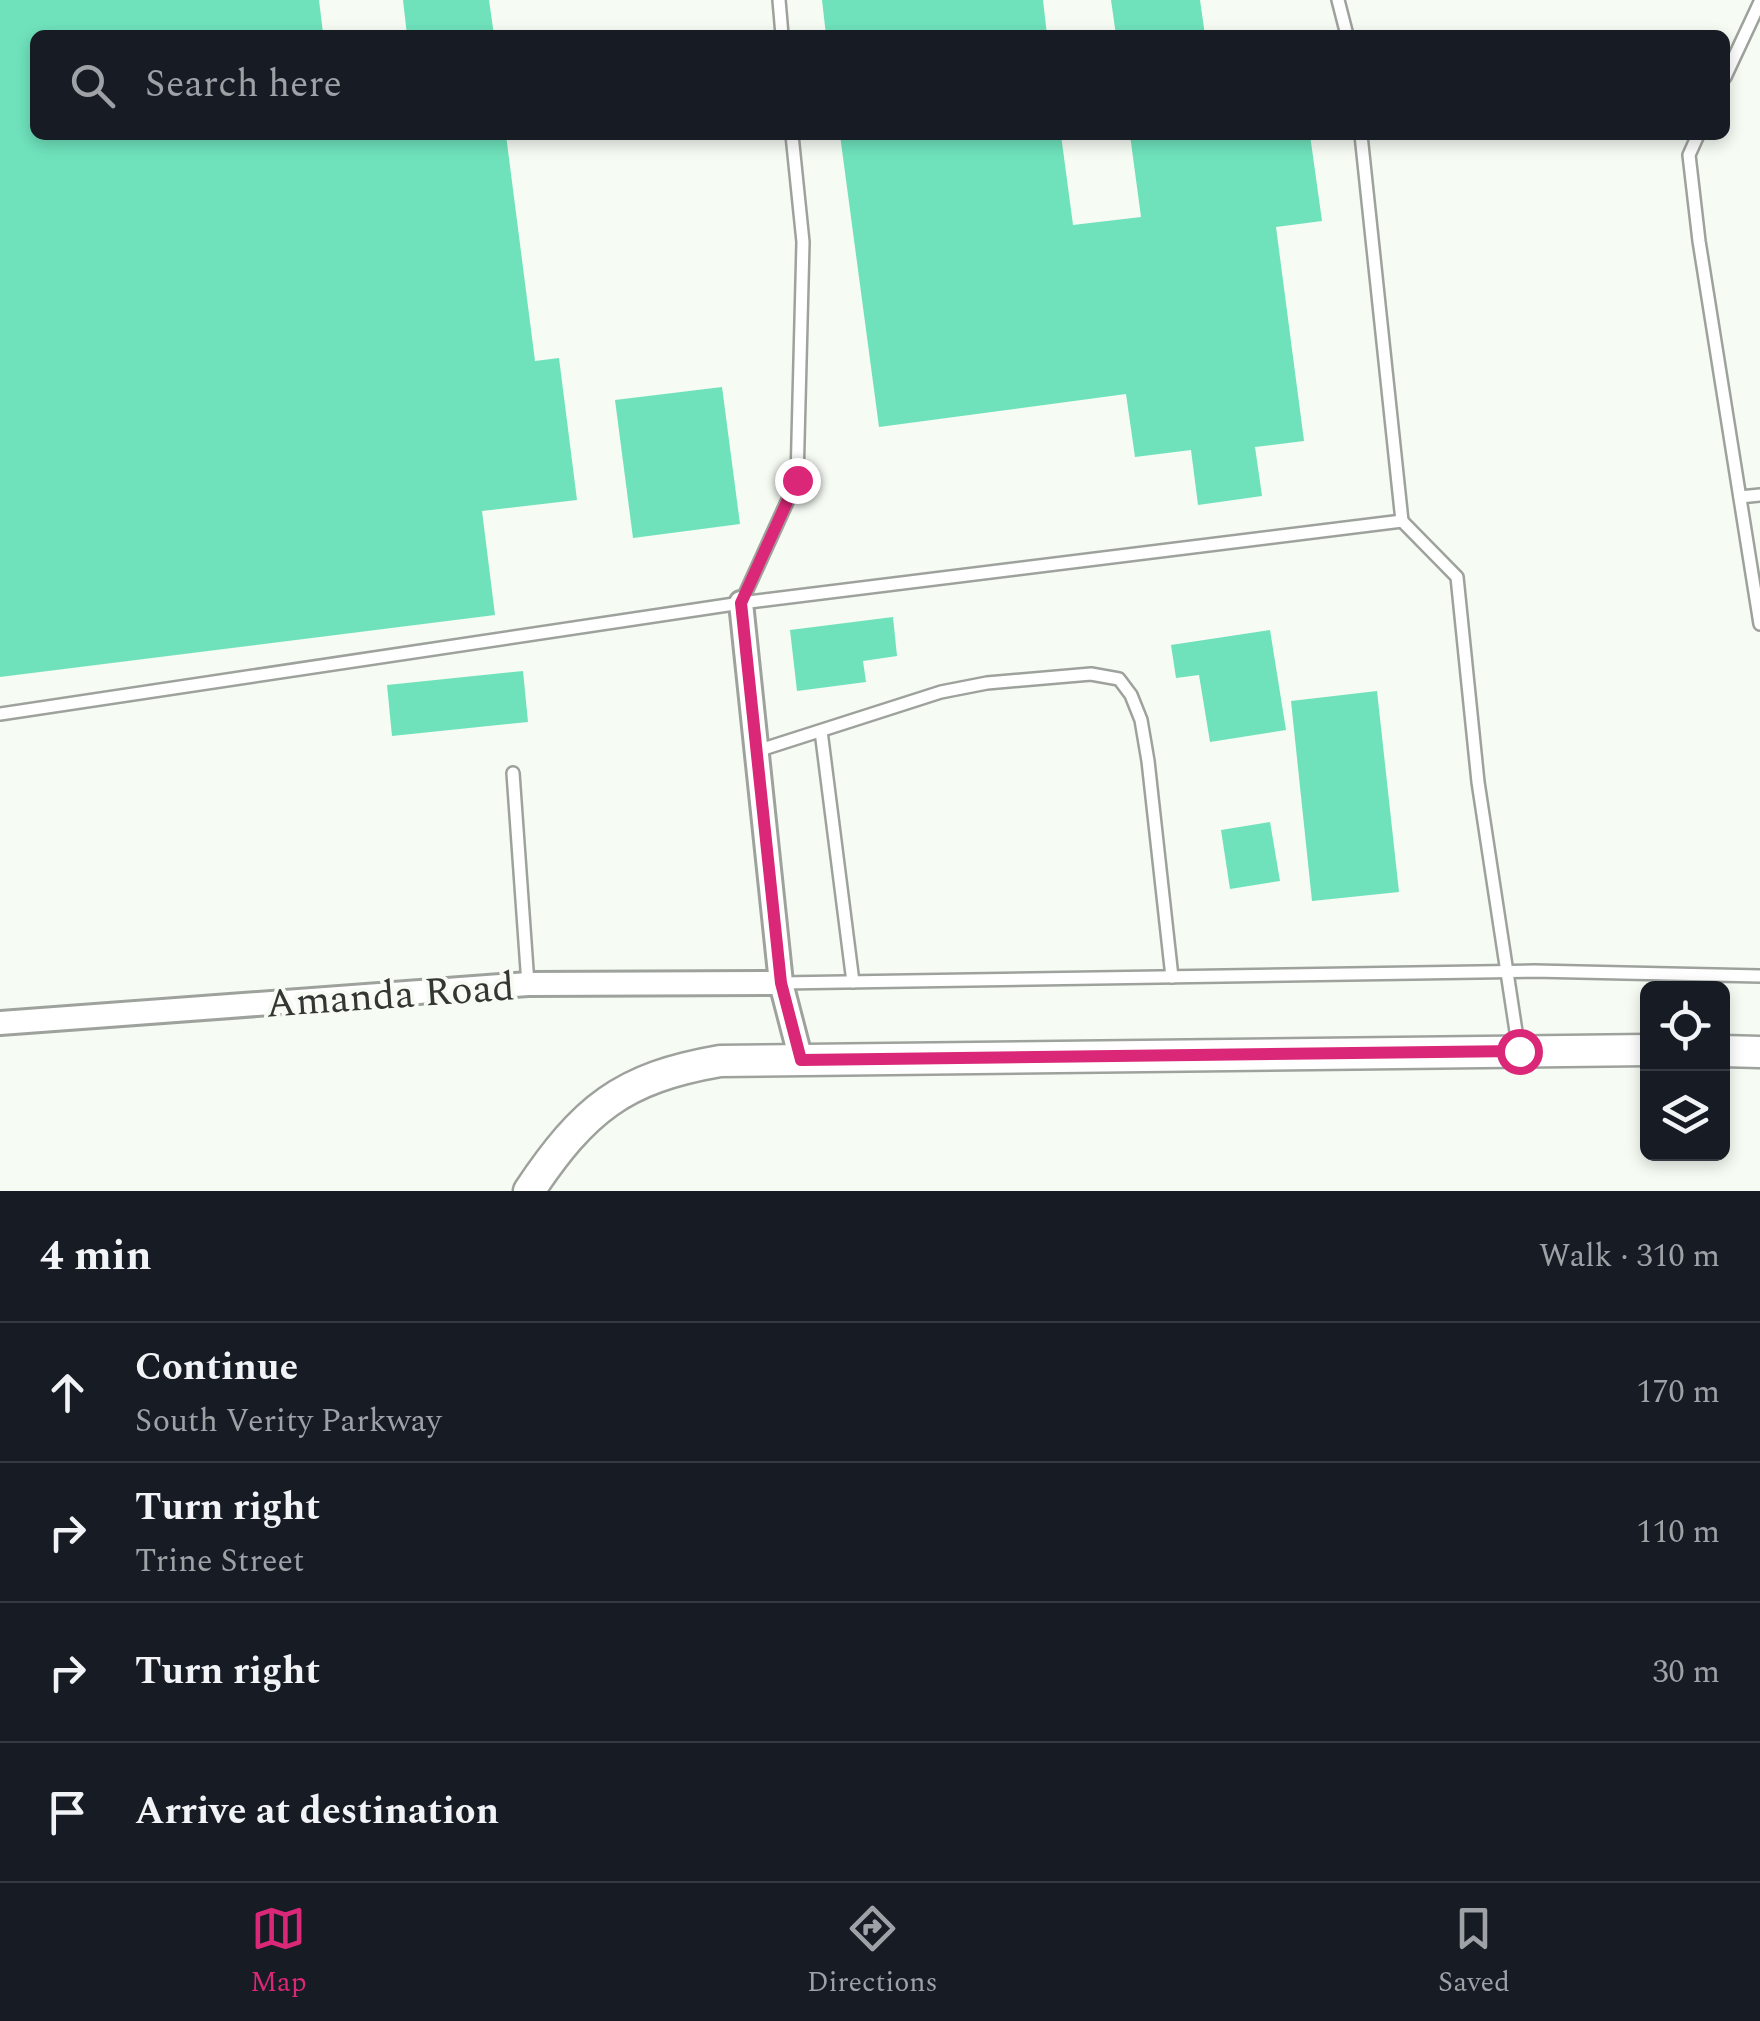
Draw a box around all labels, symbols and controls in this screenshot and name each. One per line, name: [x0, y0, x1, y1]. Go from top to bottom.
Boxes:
search box: [30, 30, 1730, 140]
text: Search here: [145, 56, 342, 114]
icon: search: [65, 58, 120, 113]
route end: [775, 458, 821, 504]
street label: Amanda Road: [264, 957, 517, 1036]
map controls: [1640, 981, 1730, 1161]
button: locate: [1640, 981, 1730, 1071]
route start: [1497, 1029, 1543, 1075]
button: layers: [1640, 1071, 1730, 1161]
text: 4 min: [40, 1225, 152, 1288]
text: Walk · 310 m: [1539, 1232, 1720, 1281]
text: Continue: [135, 1339, 298, 1397]
icon: ahead: [40, 1365, 95, 1420]
text: 170 m: [1636, 1368, 1720, 1417]
text: South Verity Parkway: [135, 1397, 442, 1446]
text: Turn right: [135, 1479, 320, 1537]
icon: right: [40, 1505, 95, 1560]
text: 110 m: [1636, 1508, 1720, 1557]
text: Trine Street: [135, 1537, 304, 1586]
text: Turn right: [135, 1643, 320, 1701]
icon: right: [40, 1645, 95, 1700]
text: 30 m: [1652, 1648, 1720, 1697]
text: Arrive at destination: [135, 1783, 499, 1841]
icon: arrive: [40, 1785, 95, 1840]
tab: Map: [250, 1901, 307, 2004]
tab: Directions: [807, 1901, 938, 2004]
tab: Saved: [1438, 1901, 1510, 2004]

